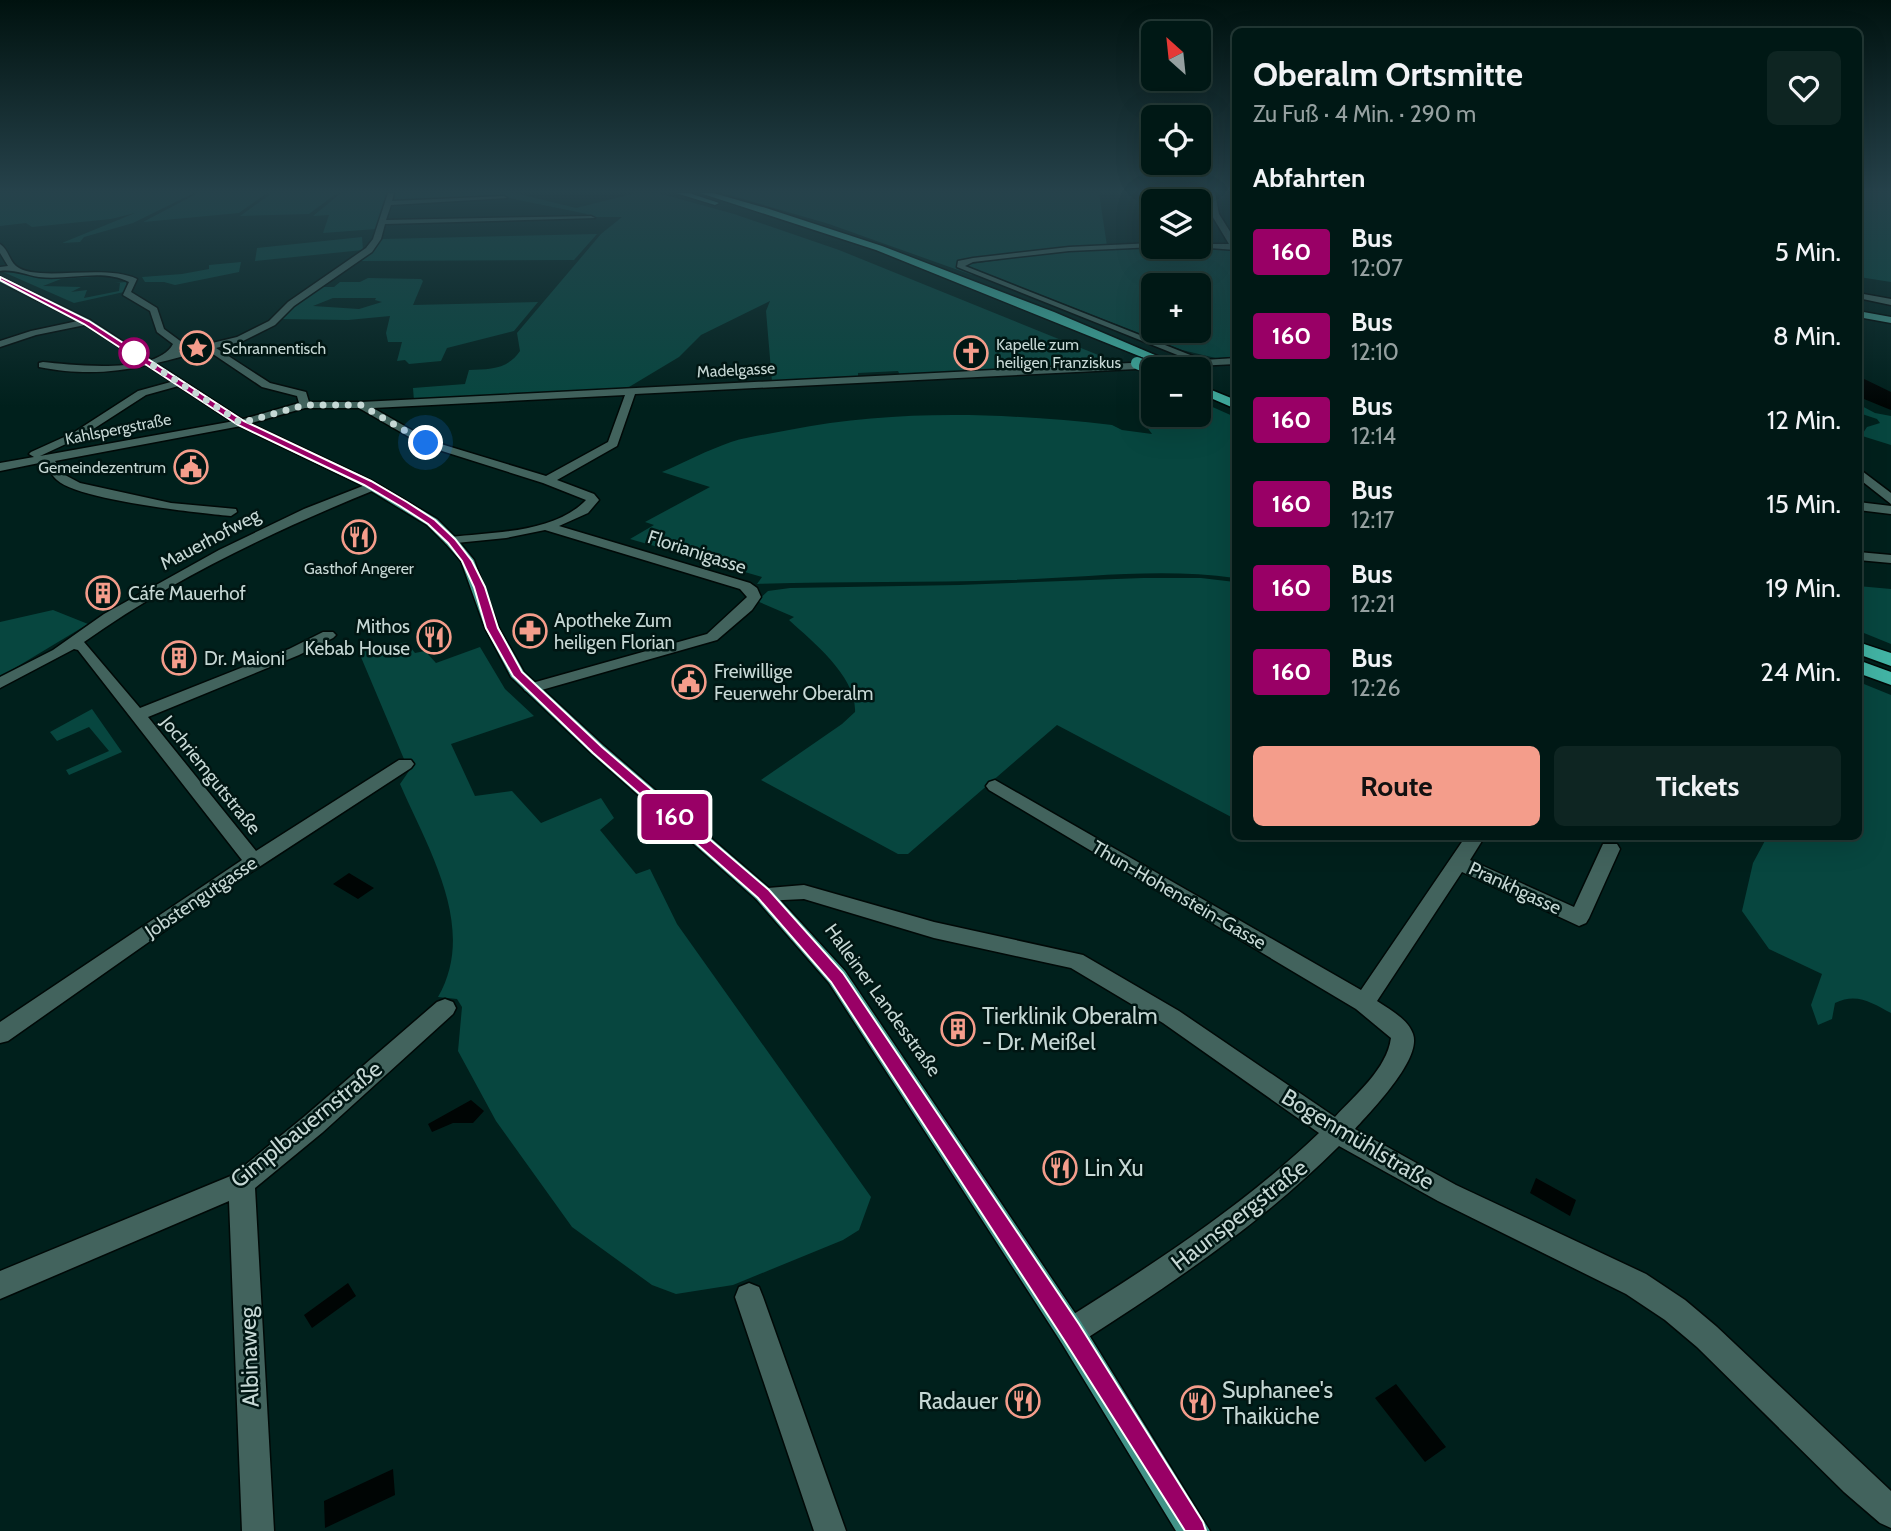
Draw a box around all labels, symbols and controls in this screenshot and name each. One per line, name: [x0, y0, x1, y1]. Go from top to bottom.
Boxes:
north arrow: [1141, 21, 1211, 91]
map controls: [1141, 21, 1211, 427]
button: heart: [1767, 51, 1841, 125]
text: Oberalm Ortsmitte: [1253, 54, 1523, 94]
text: Zu Fuß · 4 Min. · 290 m: [1253, 100, 1476, 128]
button: locate: [1141, 105, 1211, 175]
text: Abfahrten: [1253, 162, 1365, 194]
button: layers: [1141, 189, 1211, 259]
text: Bus: [1351, 222, 1392, 254]
text: 5 Min.: [1775, 236, 1841, 268]
text: 160: [1272, 237, 1311, 266]
text: 12:07: [1351, 254, 1403, 282]
button: +: [1141, 273, 1211, 343]
text: Bus: [1351, 306, 1392, 338]
text: 8 Min.: [1773, 320, 1841, 352]
text: 160: [1272, 321, 1311, 350]
place icon: Schrannentisch: [178, 329, 216, 367]
church icon: Kapelle zum heiligen Franziskus: [952, 334, 990, 372]
place label: Kapelle zum heiligen Franziskus: [996, 335, 1121, 372]
unlabelled marker: [119, 338, 149, 368]
text: 12:10: [1351, 338, 1399, 366]
place label: Schrannentisch: [222, 339, 326, 358]
button: −: [1141, 357, 1211, 427]
street label: Madelgasse: [696, 358, 776, 382]
text: Bus: [1351, 390, 1392, 422]
text: 12 Min.: [1767, 404, 1841, 436]
text: 160: [1272, 405, 1311, 434]
street label: Kahlspergstraße: [63, 409, 173, 449]
text: 12:14: [1351, 422, 1396, 450]
your location: [408, 425, 443, 460]
public building icon: Gemeindezentrum: [172, 448, 210, 486]
place label: Gemeindezentrum: [38, 458, 166, 477]
text: Bus: [1351, 474, 1392, 506]
text: 15 Min.: [1766, 488, 1841, 520]
text: 160: [1272, 489, 1311, 518]
street label: Mauerhofweg: [156, 503, 264, 575]
text: 12:17: [1351, 506, 1394, 534]
restaurant icon: Gasthof Angerer: [340, 518, 378, 556]
street label: Florianigasse: [645, 525, 750, 579]
text: Bus: [1351, 558, 1392, 590]
place label: Gasthof Angerer: [304, 559, 415, 578]
text: 19 Min.: [1766, 572, 1841, 604]
text: 160: [1272, 573, 1311, 602]
building icon: Cáfe Mauerhof: [84, 574, 122, 612]
place label: Cáfe Mauerhof: [128, 582, 247, 605]
text: 12:21: [1351, 590, 1395, 618]
place label: Apotheke Zum heiligen Florian: [554, 609, 675, 654]
pharmacy icon: Apotheke Zum heiligen Florian: [511, 612, 549, 650]
place label: Mithos Kebab House: [305, 615, 410, 660]
restaurant icon: Mithos Kebab House: [415, 618, 453, 656]
building icon: Dr. Maioni: [160, 639, 198, 677]
text: Bus: [1351, 642, 1392, 674]
place label: Dr. Maioni: [204, 647, 285, 670]
text: 24 Min.: [1760, 656, 1841, 688]
text: 160: [1272, 657, 1311, 686]
place label: Freiwillige Feuerwehr Oberalm: [714, 660, 873, 705]
public building icon: Freiwillige Feuerwehr Oberalm: [670, 663, 708, 701]
text: 12:26: [1351, 674, 1400, 702]
street label: Jochriemgutstraße: [155, 710, 266, 839]
button: Route: [1253, 746, 1540, 826]
button: Tickets: [1554, 746, 1841, 826]
line badge: 160: [635, 794, 715, 840]
text: 160: [655, 802, 695, 831]
street label: Thun-Hohenstein-Gasse: [1088, 836, 1270, 954]
street label: Jobstengutgasse: [140, 851, 262, 943]
street label: Prankhgasse: [1465, 857, 1565, 919]
street label: Halleiner Landesstraße: [820, 919, 946, 1081]
place label: Tierklinik Oberalm - Dr. Meißel: [982, 1002, 1158, 1056]
building icon: Tierklinik Oberalm - Dr. Meißel: [939, 1010, 977, 1048]
street label: Gimplbauernstraße: [225, 1054, 388, 1194]
street label: Bogenmühlstraße: [1277, 1082, 1440, 1196]
restaurant icon: Lin Xu: [1041, 1149, 1079, 1187]
street label: Haunspergstraße: [1165, 1153, 1313, 1277]
place label: Lin Xu: [1084, 1154, 1144, 1182]
street label: Albinaweg: [233, 1306, 265, 1408]
place label: Suphanee's Thaiküche: [1222, 1376, 1333, 1430]
restaurant icon: Radauer: [1004, 1382, 1042, 1420]
restaurant icon: Suphanee's Thaiküche: [1179, 1384, 1217, 1422]
place label: Radauer: [918, 1387, 999, 1415]

